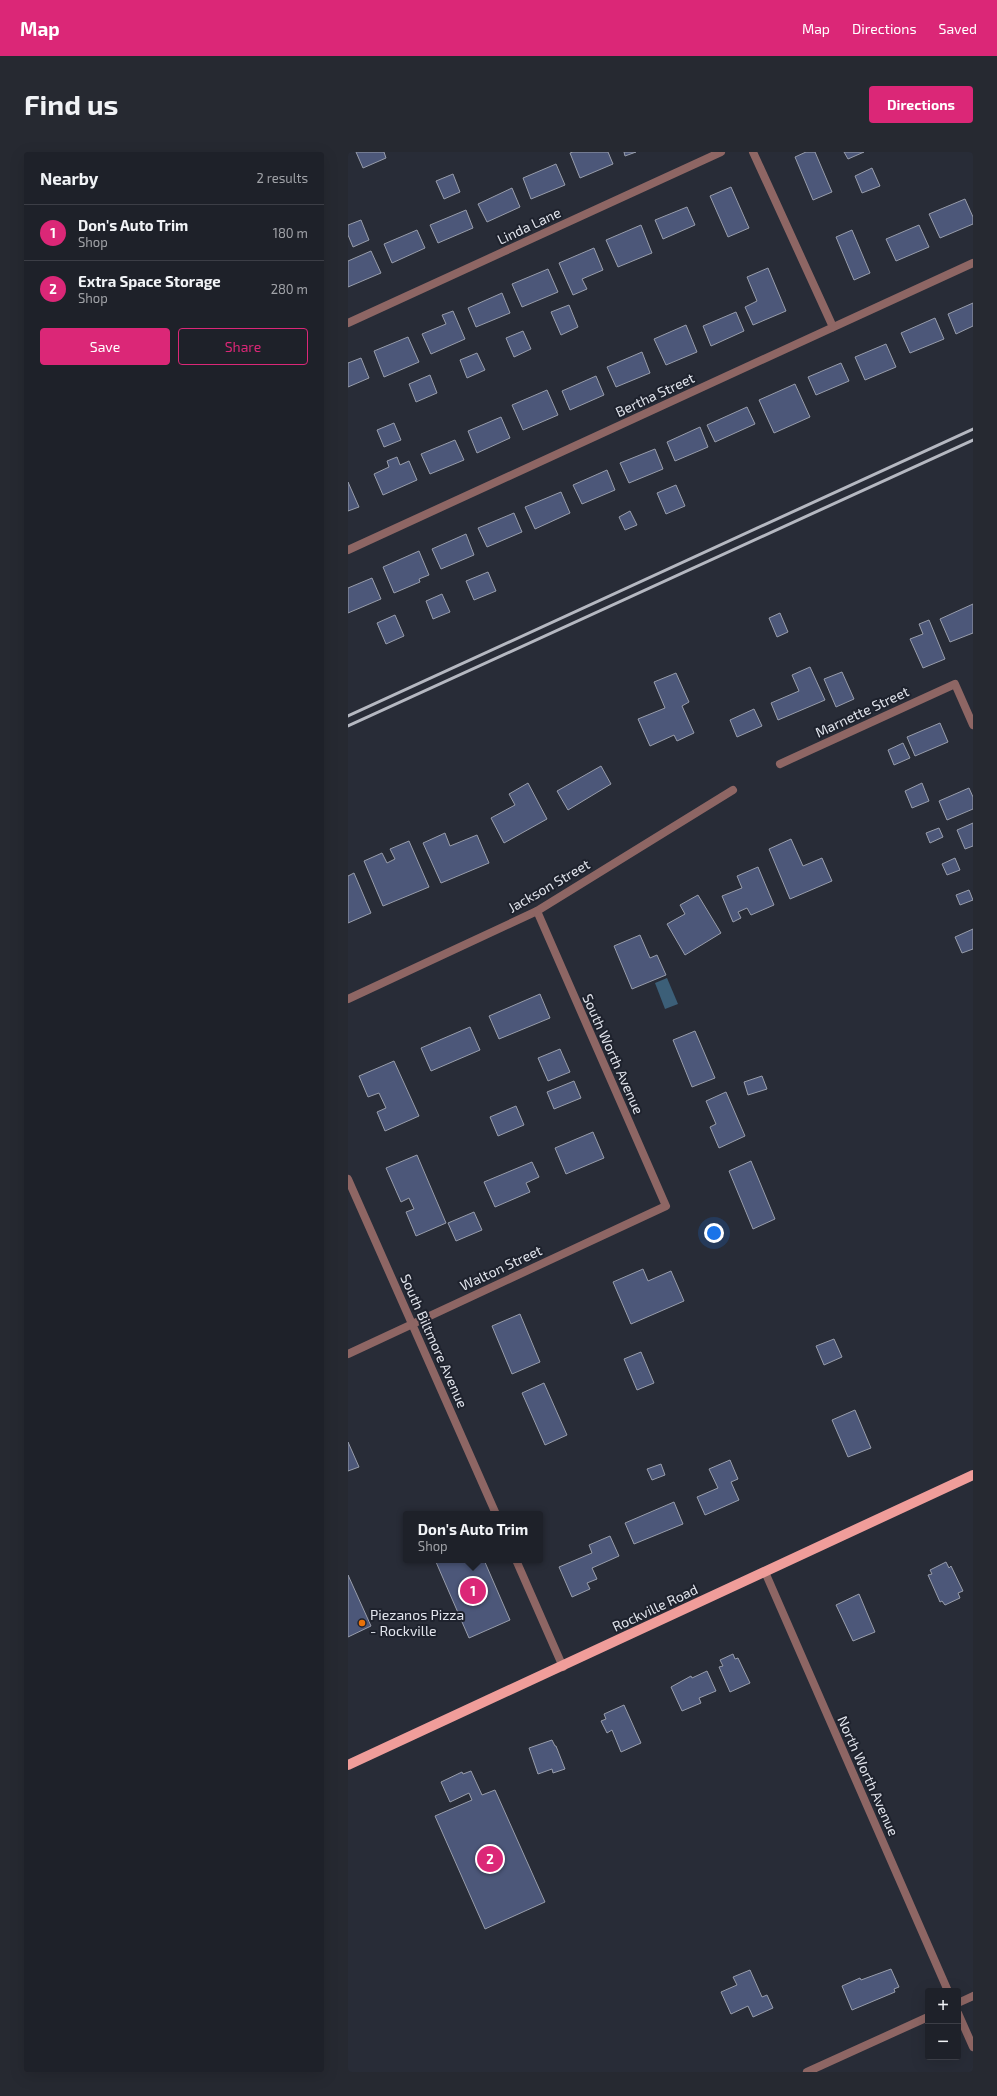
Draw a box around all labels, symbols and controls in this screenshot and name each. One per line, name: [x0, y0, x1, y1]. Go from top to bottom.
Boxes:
text: Map: [20, 17, 60, 40]
text: Map: [802, 20, 830, 37]
text: Directions: [852, 20, 917, 37]
text: Saved: [939, 20, 977, 37]
button: Directions: [869, 86, 973, 123]
text: Find us: [24, 87, 118, 121]
text: Nearby: [40, 168, 98, 188]
text: 2 results: [256, 170, 308, 186]
street label: Linda Lane: [494, 203, 563, 248]
text: Don's Auto Trim: [78, 216, 188, 234]
text: 1: [50, 225, 56, 241]
text: 180 m: [273, 225, 308, 241]
text: Shop: [78, 234, 108, 250]
text: Extra Space Storage: [78, 272, 221, 290]
text: 2: [49, 281, 57, 297]
text: 280 m: [271, 281, 308, 297]
text: Shop: [78, 290, 108, 306]
button: Save: [40, 328, 170, 365]
button: Share: [178, 328, 308, 365]
street label: Bertha Street: [613, 369, 697, 420]
street label: Marnette Street: [812, 682, 911, 741]
street label: Jackson Street: [505, 855, 593, 916]
street label: South Worth Avenue: [579, 991, 648, 1117]
your location: [704, 1223, 724, 1243]
street label: Walton Street: [457, 1241, 544, 1294]
street label: South Biltmore Avenue: [397, 1271, 472, 1410]
popup: [403, 1511, 543, 1563]
text: Don's Auto Trim: [418, 1520, 528, 1538]
text: Shop: [418, 1538, 448, 1554]
pin: 1: [460, 1576, 486, 1606]
street label: Rockville Road: [609, 1580, 700, 1635]
place label: Piezanos Pizza - Rockville: [370, 1606, 464, 1639]
marker: Piezanos Pizza - Rockville: [357, 1618, 367, 1628]
street label: North Worth Avenue: [834, 1713, 903, 1838]
pin: 2: [477, 1844, 503, 1874]
map controls: [925, 1988, 961, 2060]
button: +: [925, 1988, 961, 2024]
button: −: [925, 2024, 961, 2060]

